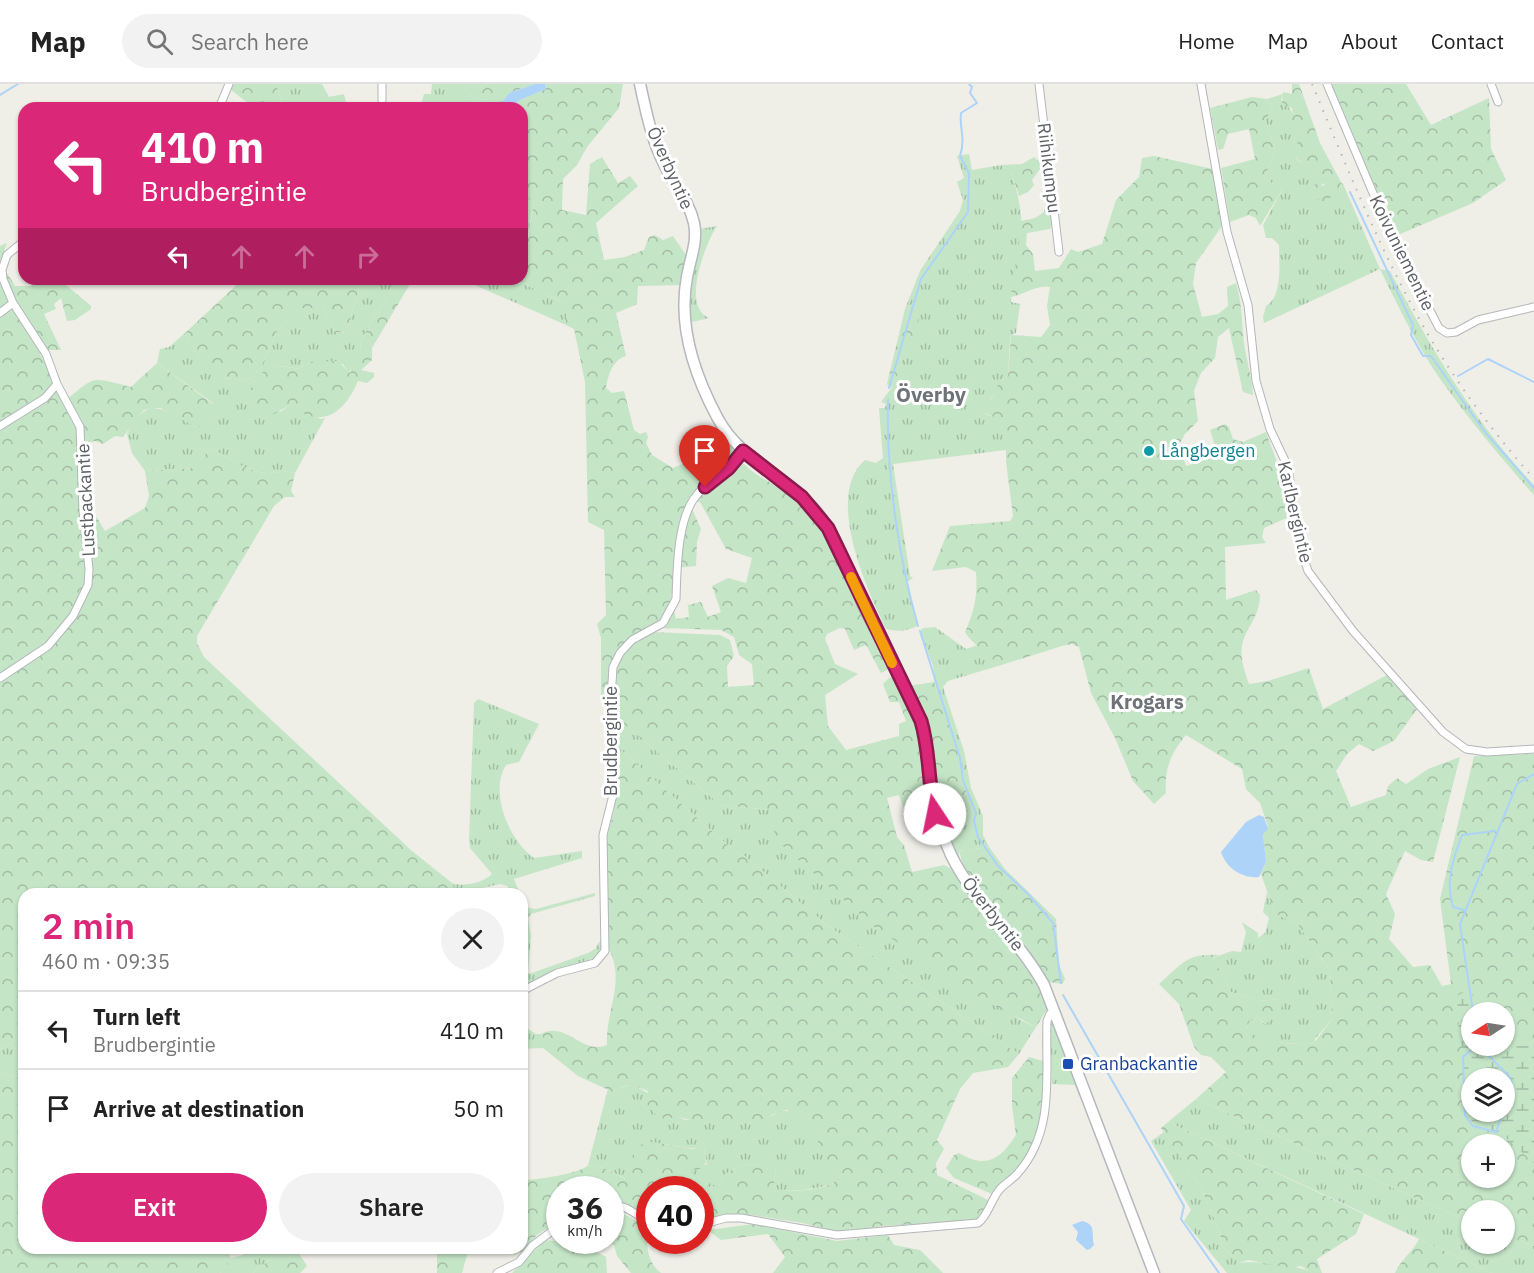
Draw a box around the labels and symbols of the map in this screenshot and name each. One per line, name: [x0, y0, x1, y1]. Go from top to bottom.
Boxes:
street label: Riihikumpu: [1033, 121, 1066, 215]
street label: Överbyntie: [642, 123, 699, 213]
street label: Koivuniementie: [1365, 191, 1440, 314]
district label: Överby: [896, 380, 967, 408]
pin: [679, 425, 730, 487]
place label: Långbergen: [1161, 439, 1255, 462]
street label: Lustbackantie: [71, 443, 100, 557]
marker: Långbergen: [1142, 444, 1156, 458]
street label: Karlbergintie: [1273, 459, 1318, 565]
street label: Brudbergintie: [599, 686, 622, 796]
district label: Krogars: [1110, 688, 1184, 715]
position arrow: [903, 782, 967, 846]
street label: Överbyntie: [957, 872, 1030, 956]
north arrow: [1461, 1002, 1515, 1056]
place label: Granbackantie: [1080, 1052, 1198, 1075]
marker: Granbackantie: [1061, 1057, 1075, 1071]
speed limit sign: 40: [636, 1176, 714, 1254]

